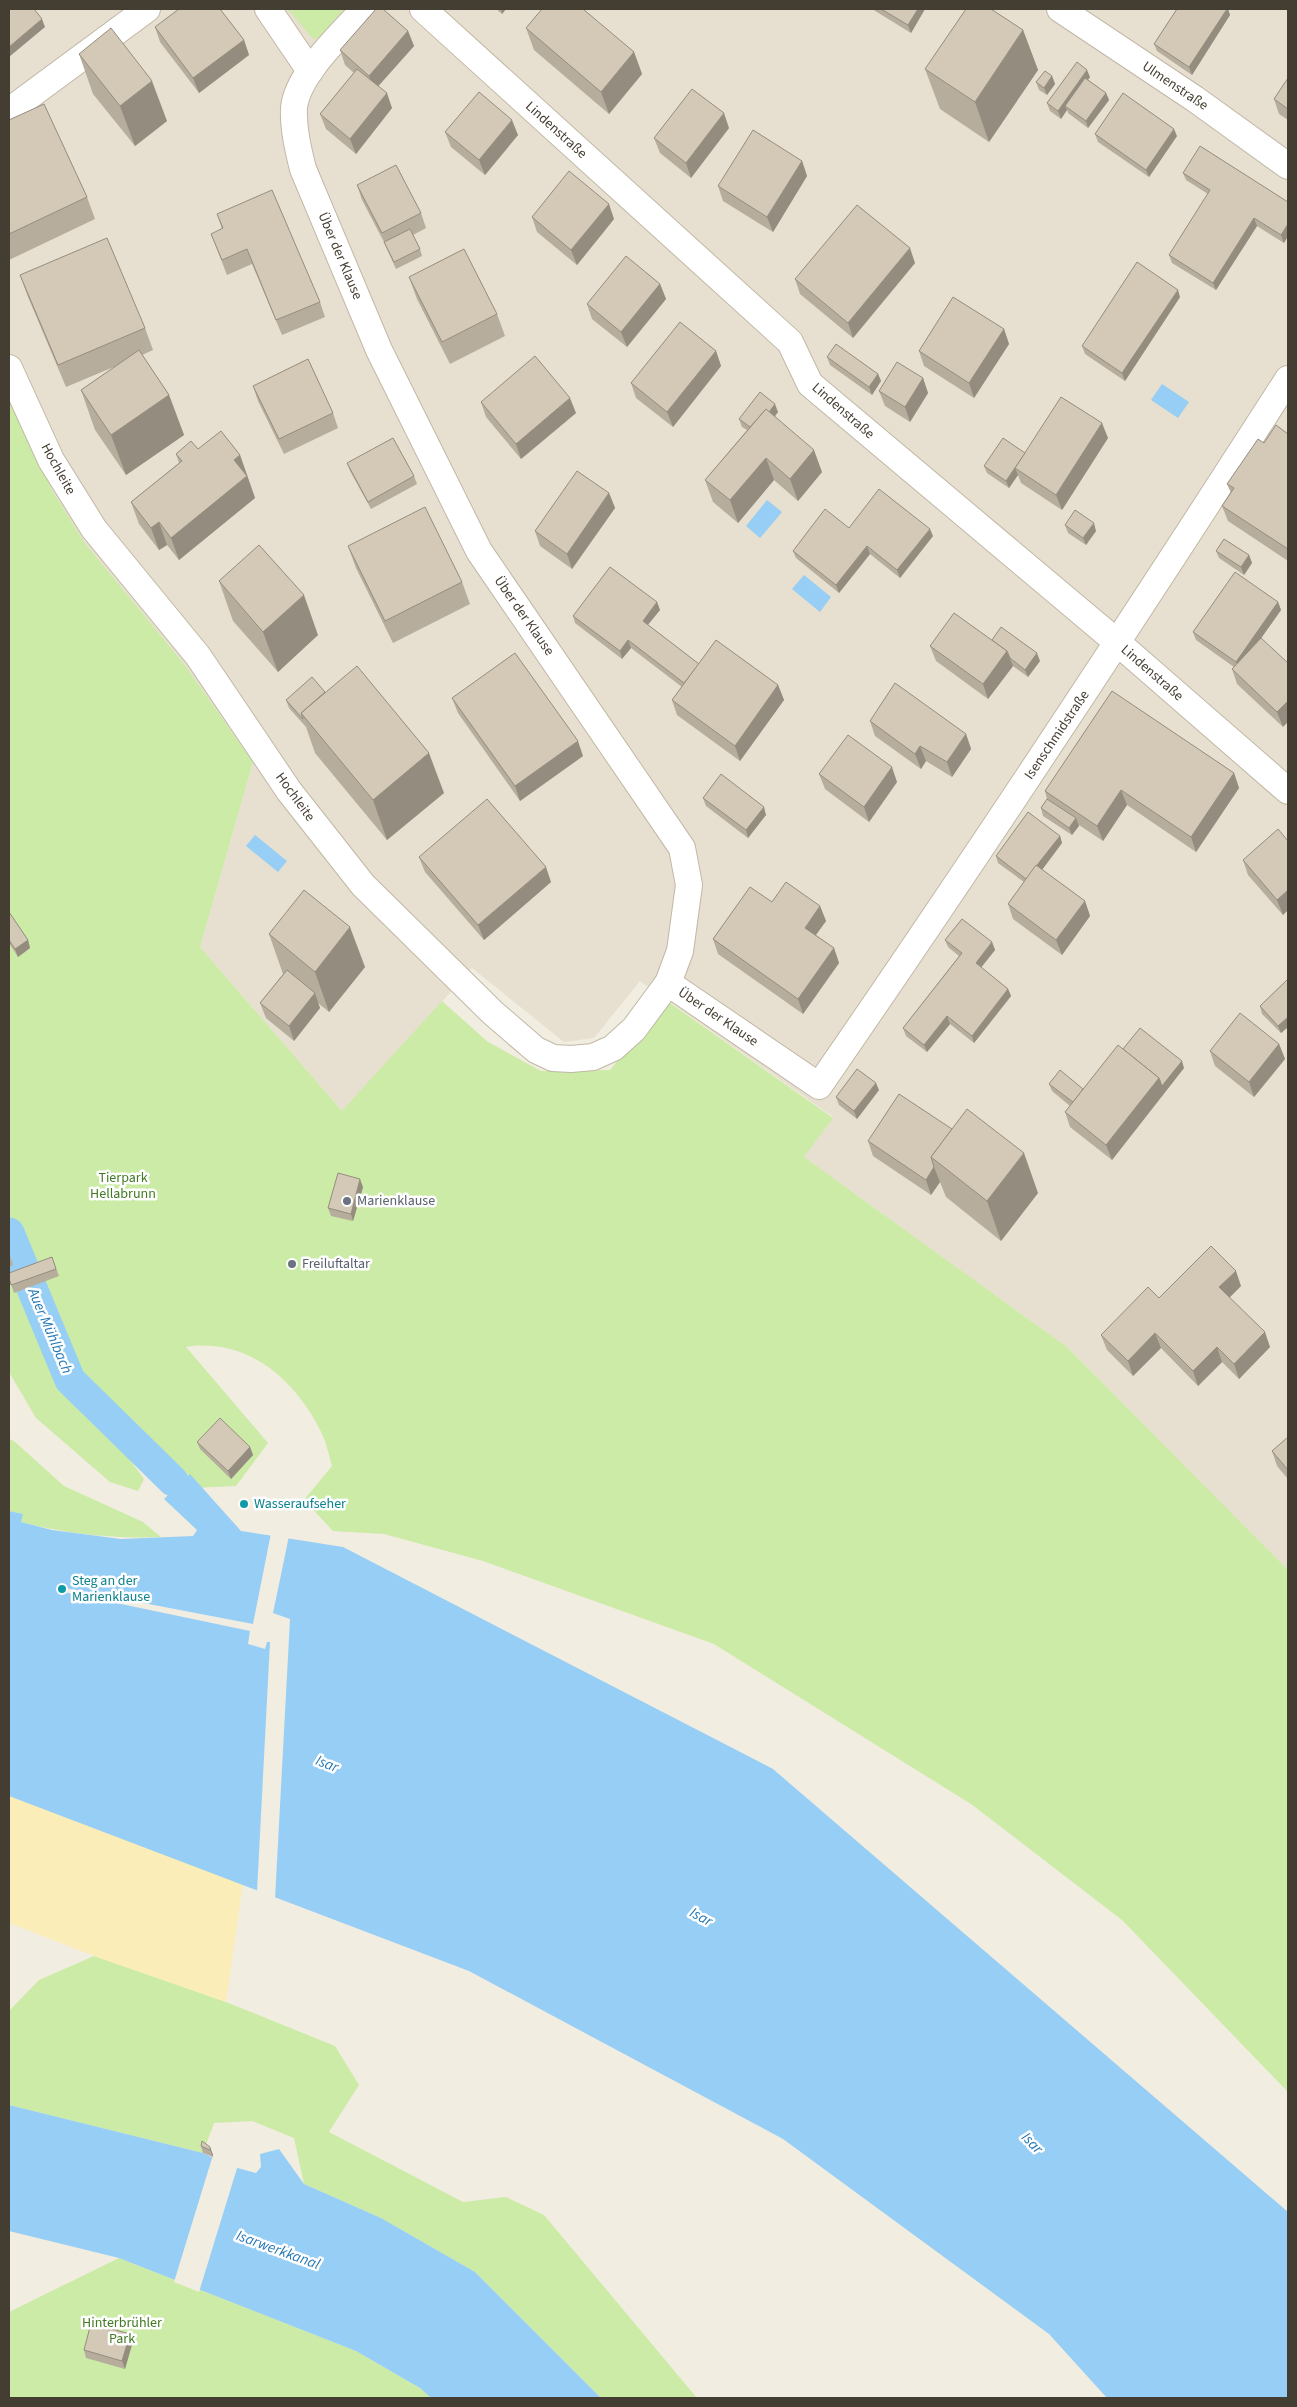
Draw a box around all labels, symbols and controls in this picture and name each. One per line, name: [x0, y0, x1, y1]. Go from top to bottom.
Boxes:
street label: Ulmenstraße: [1138, 57, 1212, 115]
street label: Lindenstraße: [521, 97, 591, 163]
street label: Über der Klause: [313, 209, 367, 303]
street label: Lindenstraße: [807, 378, 879, 444]
street label: Hochleite: [36, 440, 80, 498]
street label: Über der Klause: [489, 572, 559, 660]
street label: Lindenstraße: [1116, 640, 1188, 706]
street label: Isenschmidstraße: [1020, 686, 1094, 784]
street label: Hochleite: [270, 768, 320, 826]
street label: Über der Klause: [674, 983, 762, 1051]
park label: Tierpark Hellabrunn: [90, 1168, 156, 1204]
place label: Marienklause: [357, 1191, 435, 1211]
marker: Marienklause: [341, 1195, 353, 1207]
place label: Freiluftaltar: [302, 1254, 370, 1274]
marker: Freiluftaltar: [286, 1258, 298, 1270]
water label: Auer Mühlbach: [22, 1284, 78, 1377]
place label: Wasseraufseher: [254, 1494, 346, 1514]
marker: Wasseraufseher: [238, 1498, 250, 1510]
place label: Steg an der Marienklause: [72, 1571, 150, 1607]
marker: Steg an der Marienklause: [56, 1583, 68, 1595]
water label: Isar: [313, 1750, 342, 1778]
water label: Isar: [686, 1902, 717, 1932]
water label: Isar: [1016, 2127, 1048, 2159]
water label: Isarwerkkanal: [233, 2225, 323, 2275]
park label: Hinterbrühler Park: [82, 2313, 162, 2349]

